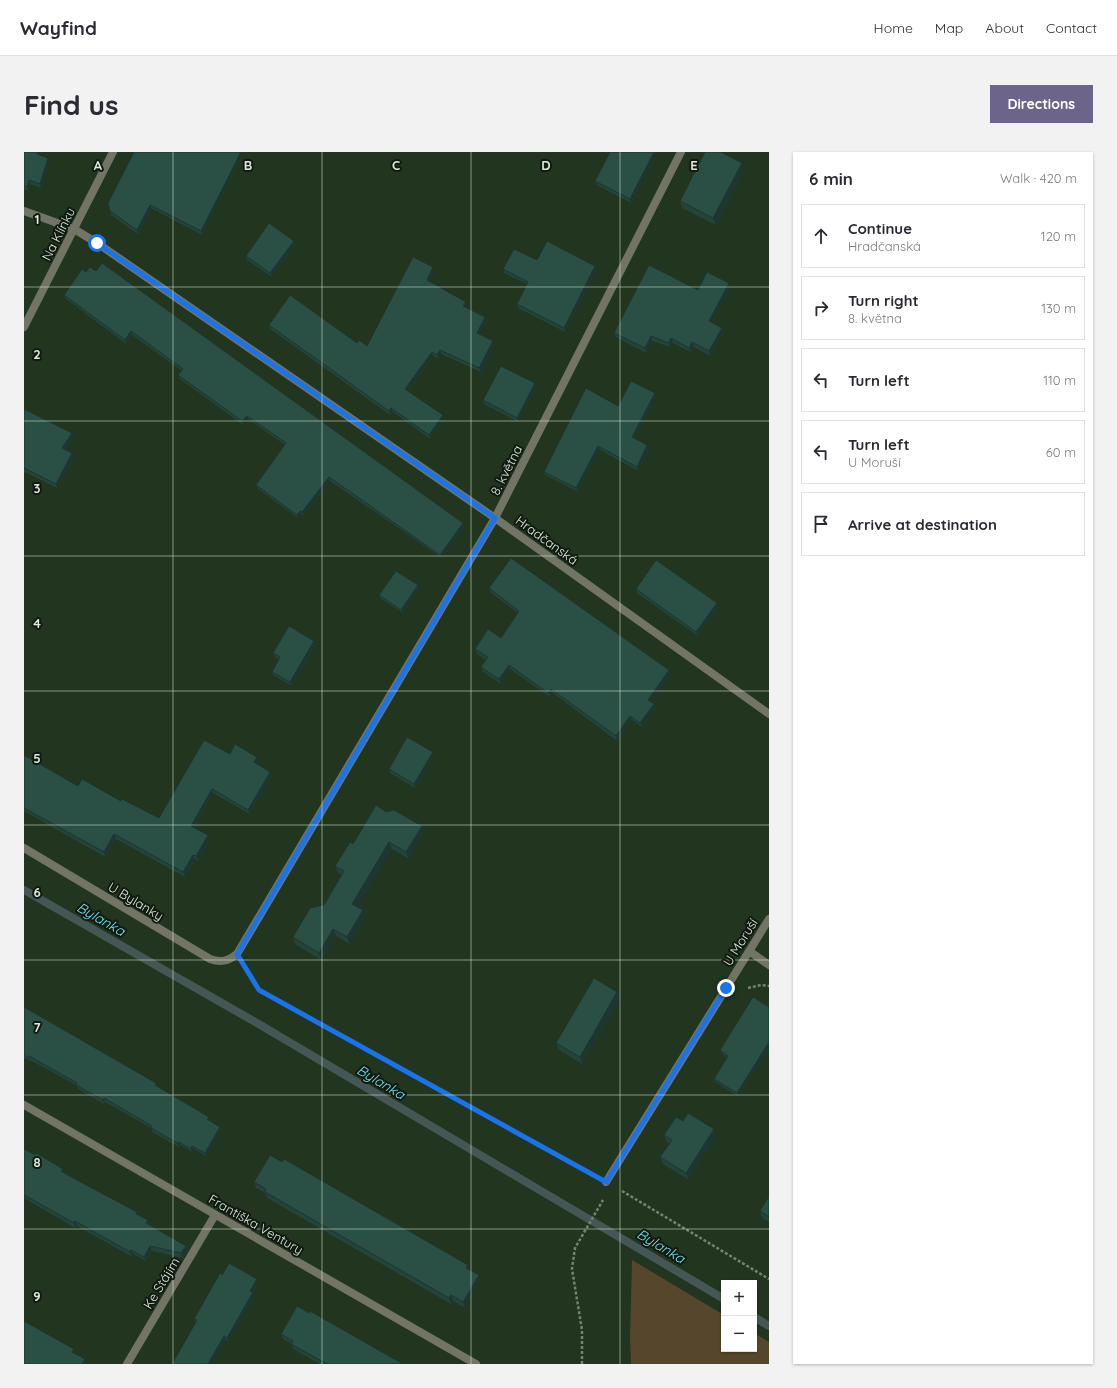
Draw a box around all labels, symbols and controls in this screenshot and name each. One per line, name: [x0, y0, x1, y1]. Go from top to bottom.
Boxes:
text: Wayfind: [20, 16, 97, 40]
text: Home: [874, 19, 913, 37]
text: Map: [935, 19, 963, 37]
text: About: [985, 19, 1024, 37]
text: Contact: [1046, 19, 1097, 37]
button: Directions: [990, 85, 1093, 123]
text: Find us: [24, 87, 118, 122]
text: A: [94, 157, 103, 173]
text: B: [244, 157, 252, 173]
text: C: [392, 157, 400, 173]
text: D: [541, 157, 551, 173]
text: E: [690, 157, 698, 173]
text: 6 min: [809, 168, 853, 189]
text: Walk · 420 m: [1000, 170, 1077, 186]
street label: Na Klínku: [38, 205, 78, 263]
text: 1: [34, 211, 40, 227]
text: Continue: [848, 219, 912, 238]
icon: ahead: [810, 225, 832, 247]
text: 120 m: [1041, 228, 1076, 244]
route start: [88, 234, 106, 252]
text: Hradčanská: [848, 238, 921, 254]
text: Turn right: [848, 291, 919, 310]
icon: right: [810, 297, 832, 319]
text: 130 m: [1041, 300, 1076, 316]
text: 8. května: [848, 310, 902, 326]
text: 2: [33, 346, 41, 362]
icon: left: [810, 369, 832, 391]
text: Turn left: [848, 371, 910, 390]
text: 110 m: [1043, 372, 1076, 388]
text: Turn left: [848, 435, 910, 454]
icon: left: [810, 441, 832, 463]
street label: 8. května: [487, 442, 525, 498]
text: 60 m: [1046, 444, 1076, 460]
text: U Moruší: [848, 454, 901, 470]
text: 3: [34, 480, 41, 496]
street label: Hradčanská: [513, 512, 581, 568]
icon: arrive: [810, 513, 832, 535]
text: Arrive at destination: [848, 515, 997, 534]
text: 4: [33, 615, 41, 631]
text: 5: [33, 750, 41, 766]
street label: U Bylanky: [106, 878, 166, 924]
text: 6: [33, 884, 41, 900]
water label: Bylanka: [74, 898, 130, 941]
street label: U Moruší: [719, 915, 761, 969]
route end: [717, 979, 735, 997]
text: 7: [33, 1019, 41, 1035]
water label: Bylanka: [354, 1061, 410, 1104]
text: 8: [33, 1154, 41, 1170]
street label: Františka Ventury: [206, 1190, 306, 1258]
water label: Bylanka: [634, 1225, 690, 1268]
street label: Ke Stájím: [139, 1254, 183, 1312]
map controls: [721, 1280, 757, 1352]
button: +: [721, 1280, 757, 1316]
text: 9: [33, 1288, 41, 1304]
button: −: [721, 1316, 757, 1352]

